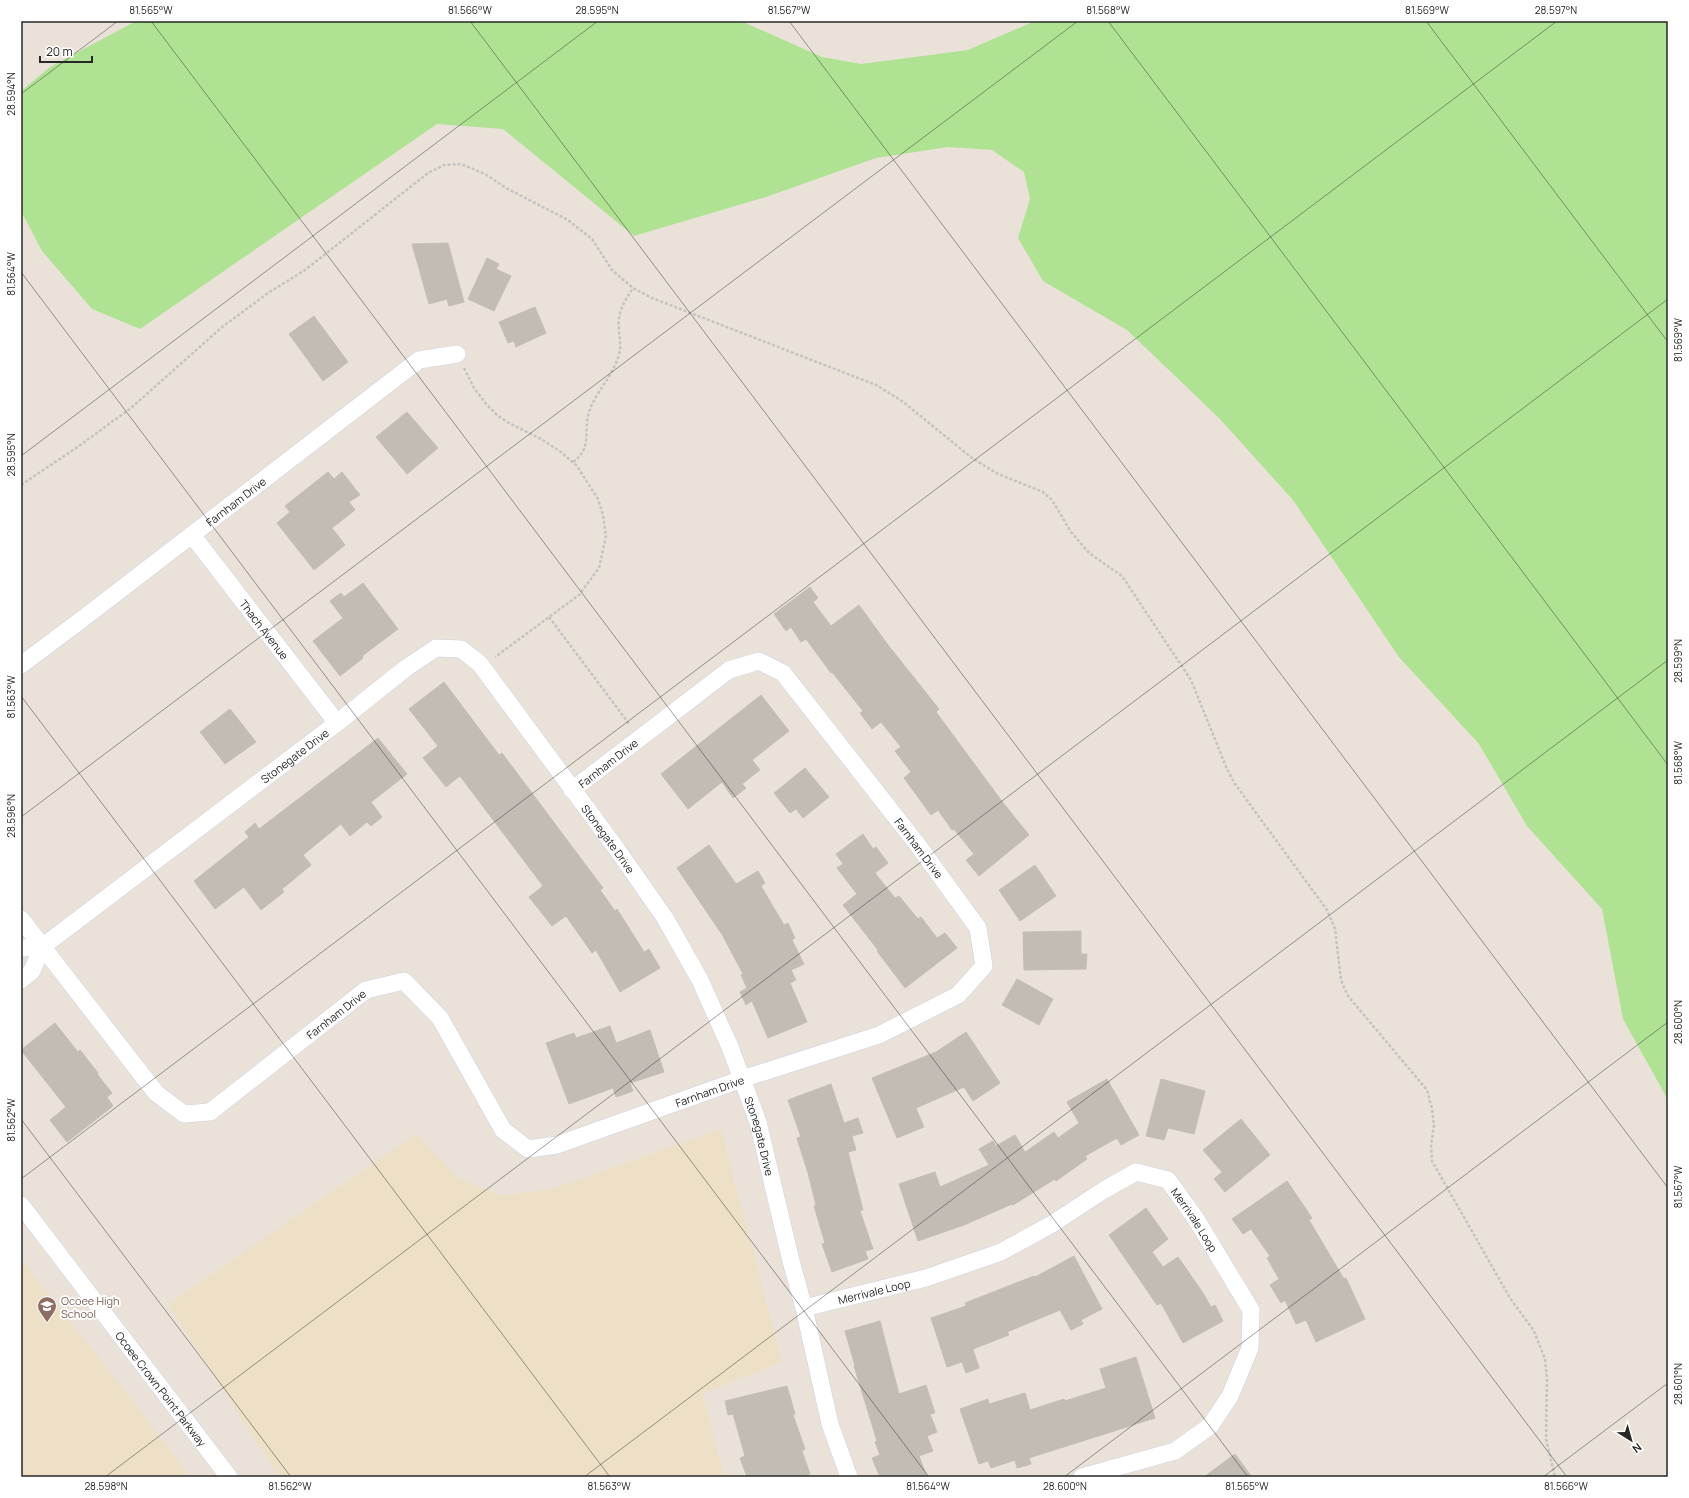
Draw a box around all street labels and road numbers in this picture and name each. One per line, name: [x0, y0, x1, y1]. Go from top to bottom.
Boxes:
street label: Farnham Drive: [203, 473, 269, 529]
street label: Thach Avenue: [237, 596, 293, 663]
street label: Stonegate Drive: [257, 724, 332, 786]
street label: Farnham Drive: [575, 735, 641, 791]
street label: Stonegate Drive: [579, 801, 639, 876]
street label: Farnham Drive: [891, 815, 947, 882]
street label: Farnham Drive: [303, 985, 369, 1042]
street label: Farnham Drive: [673, 1071, 746, 1110]
street label: Stonegate Drive: [742, 1094, 778, 1178]
street label: Merrivale Loop: [1168, 1185, 1222, 1255]
street label: Merrivale Loop: [836, 1275, 912, 1307]
street label: Ocoee Crown Point Parkway: [112, 1328, 210, 1449]

